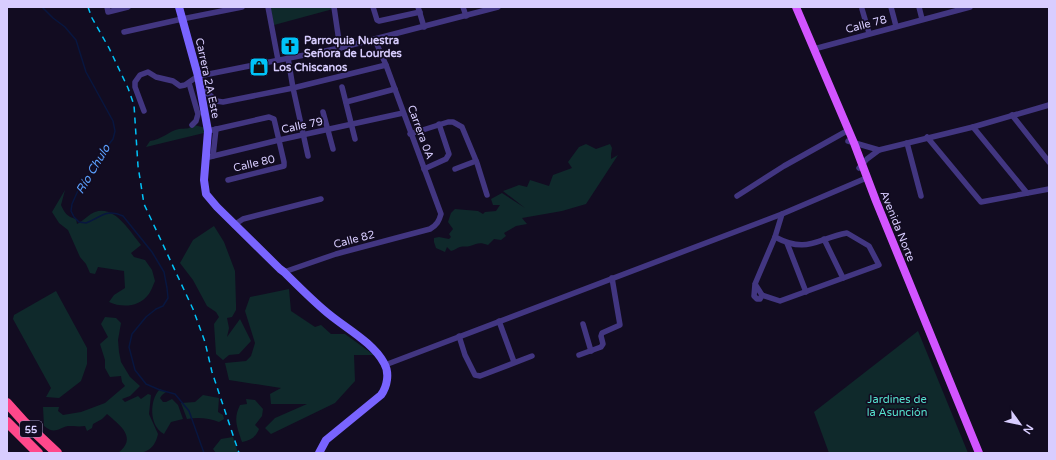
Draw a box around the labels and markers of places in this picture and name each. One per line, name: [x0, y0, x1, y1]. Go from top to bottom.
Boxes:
place label: Parroquia Nuestra Señora de Lourdes: [304, 34, 403, 60]
church icon: Parroquia Nuestra Señora de Lourdes: [279, 35, 301, 57]
shop icon: Los Chiscanos: [248, 56, 270, 78]
place label: Los Chiscanos: [273, 61, 348, 74]

